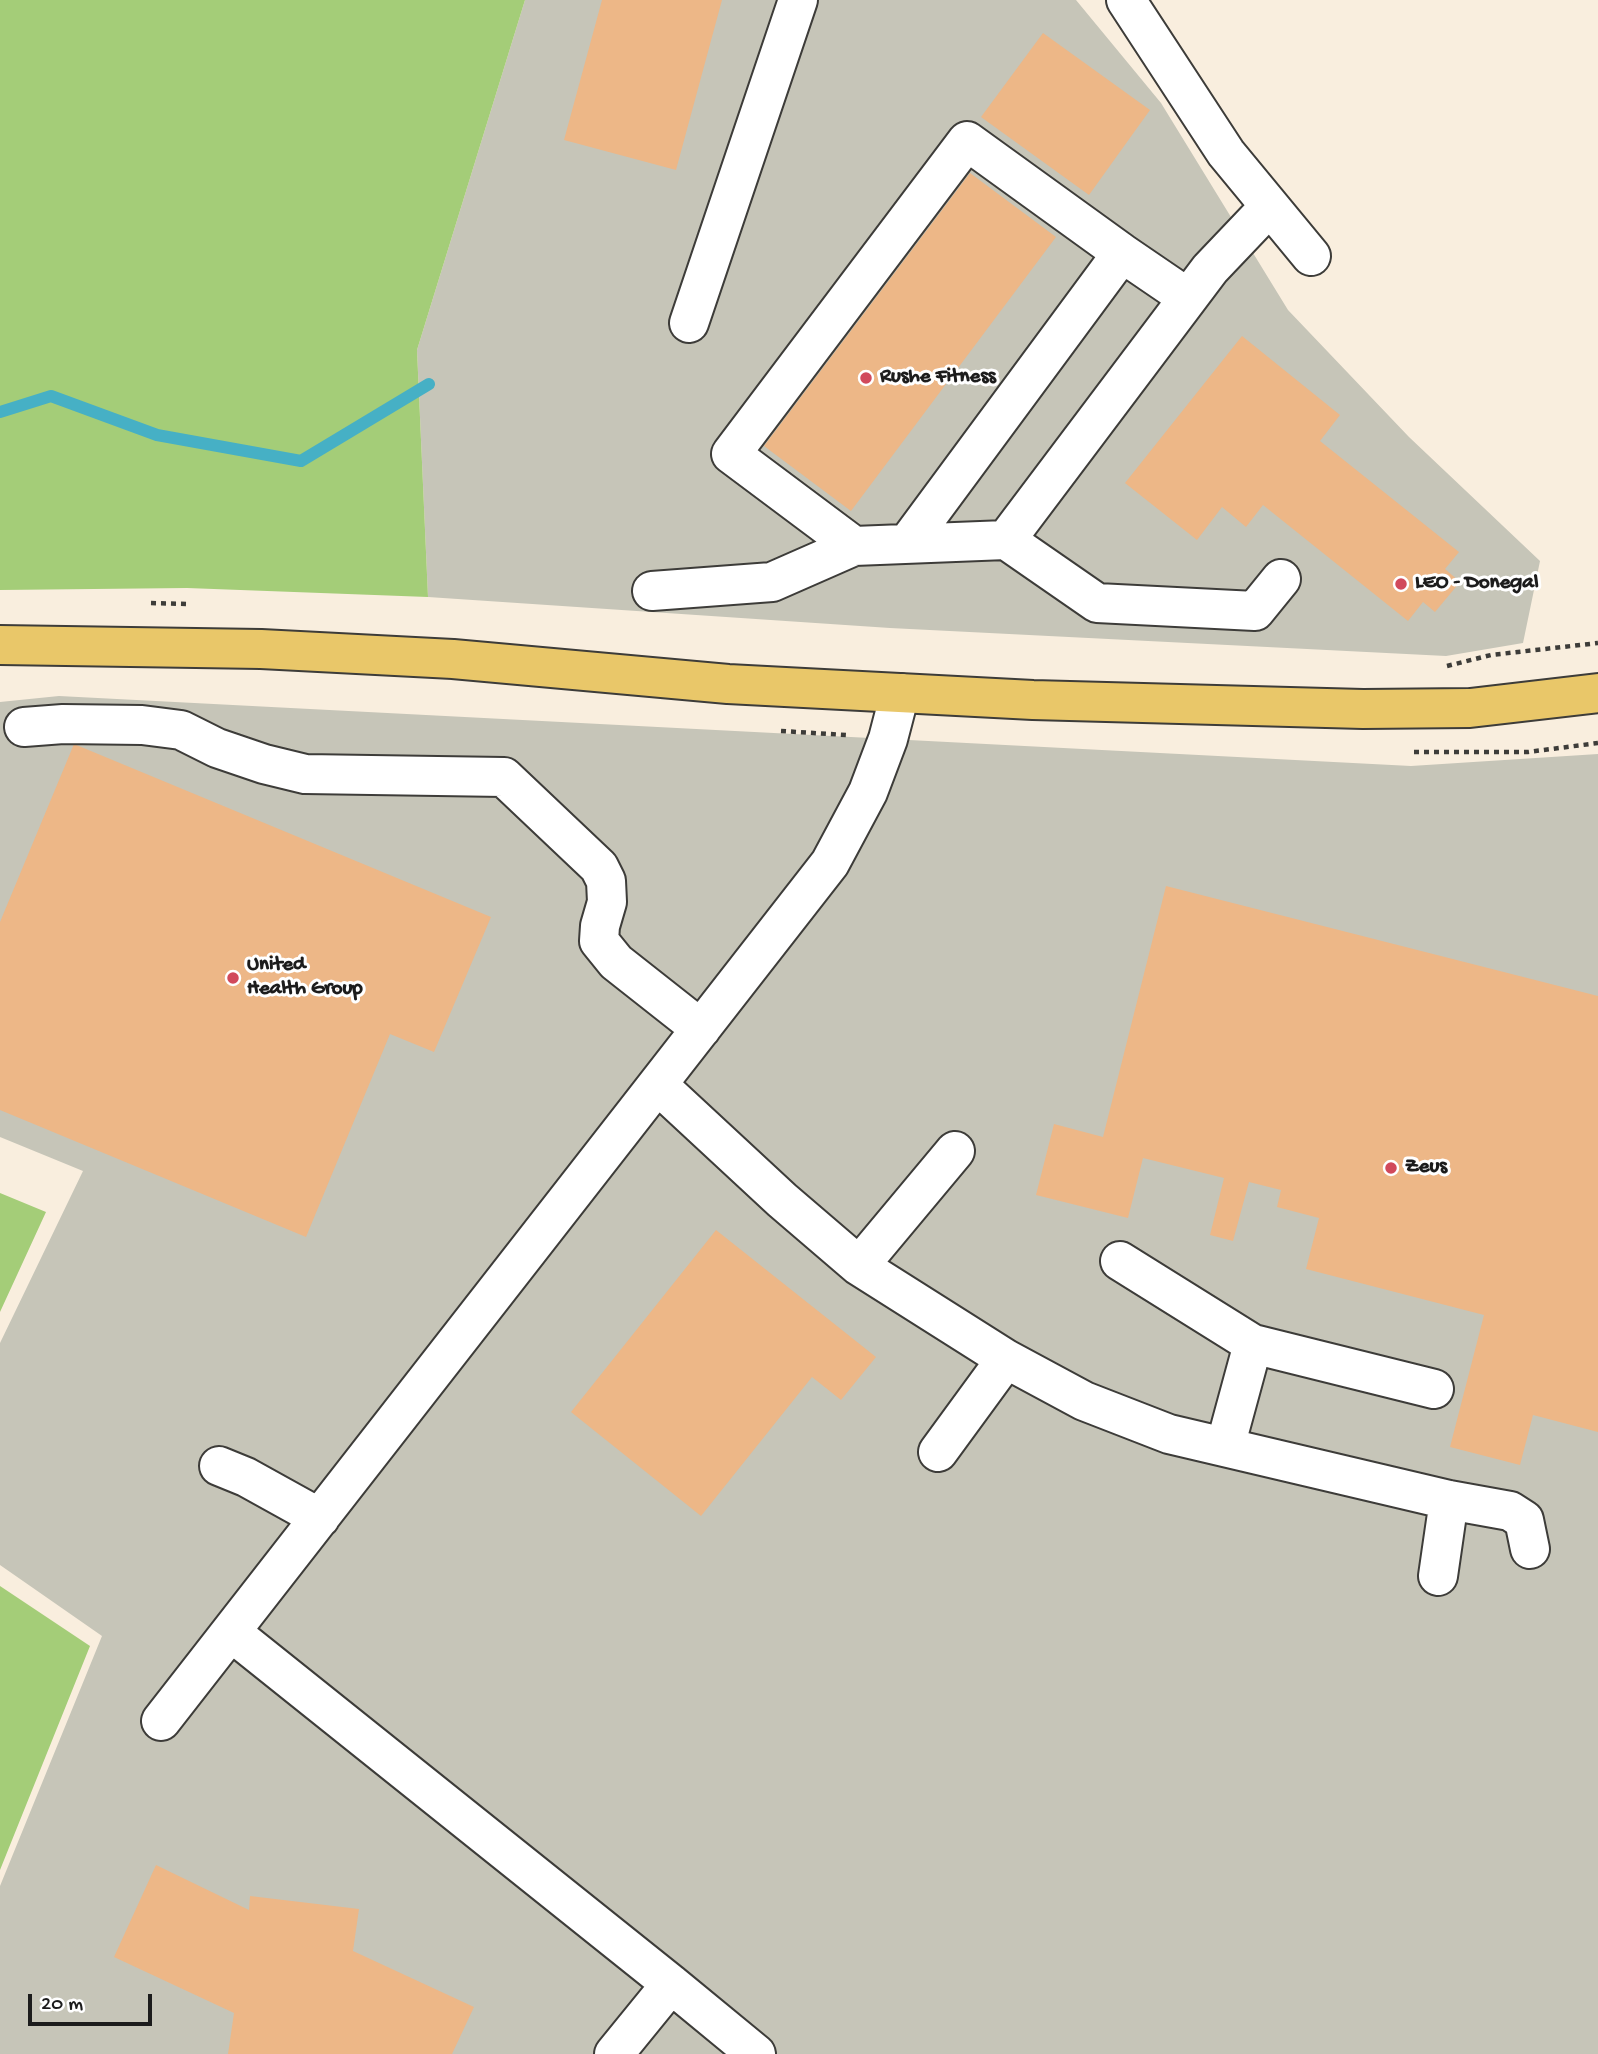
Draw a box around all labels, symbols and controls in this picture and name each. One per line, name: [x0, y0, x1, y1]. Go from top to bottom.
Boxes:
place label: Rushe Fitness: [880, 365, 996, 391]
marker: Rushe Fitness: [858, 370, 874, 386]
place label: LEO - Donegal: [1415, 571, 1539, 597]
marker: LEO - Donegal: [1393, 576, 1409, 592]
place label: United Health Group: [247, 953, 363, 1003]
marker: United Health Group: [225, 970, 241, 986]
place label: Zeus: [1405, 1155, 1447, 1181]
marker: Zeus: [1383, 1160, 1399, 1176]
scale bar: [32, 1980, 156, 2024]
text: 20 m: [41, 1993, 83, 2018]

